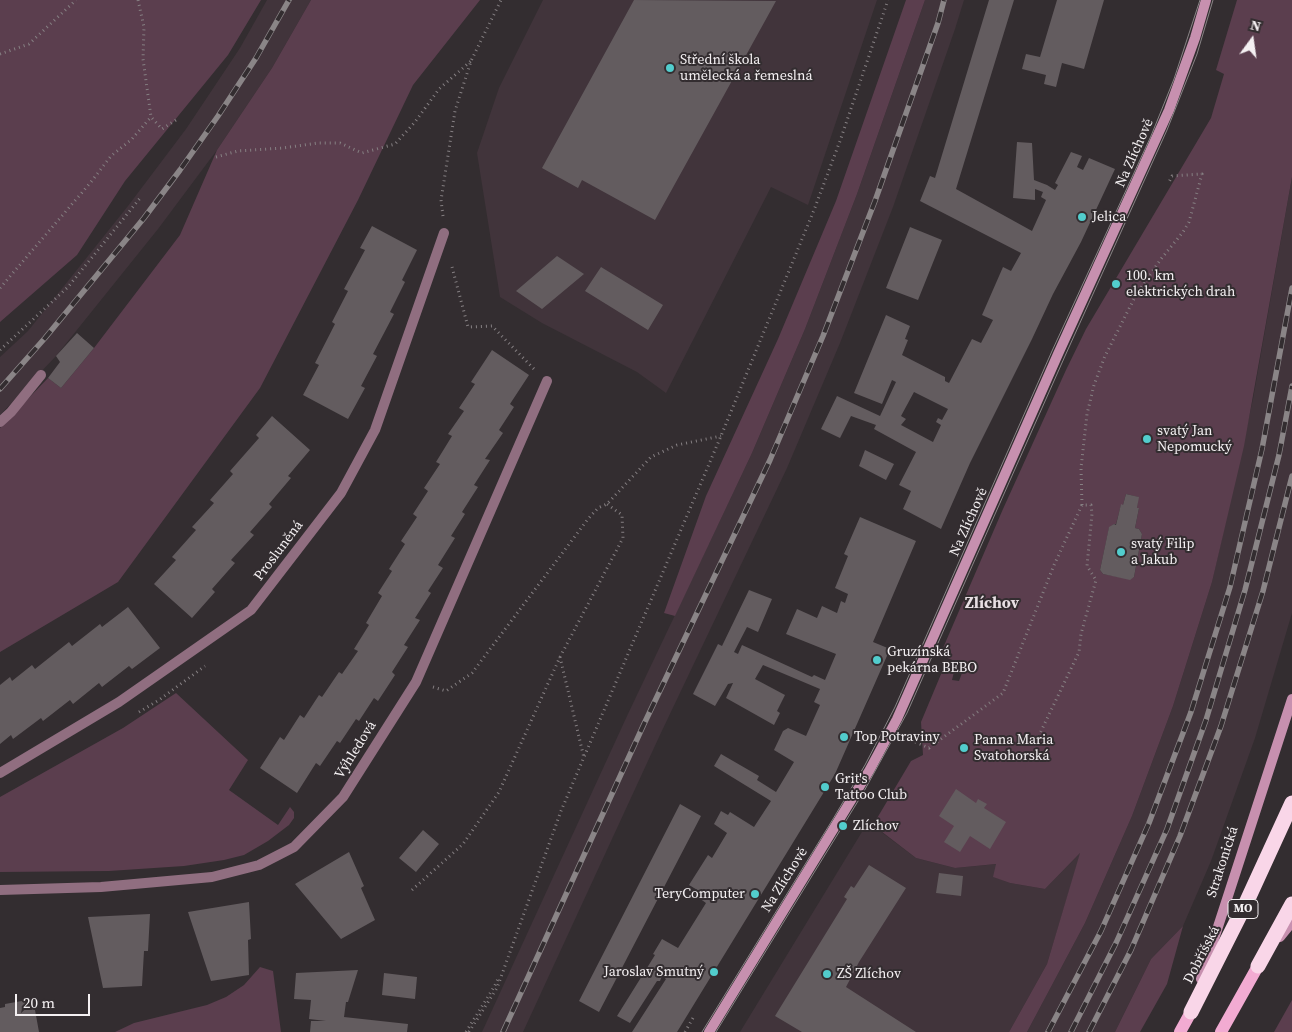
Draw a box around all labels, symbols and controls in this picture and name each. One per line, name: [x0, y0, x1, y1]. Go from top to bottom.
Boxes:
north arrow: [1227, 15, 1277, 65]
text: N: [1248, 15, 1263, 36]
place label: Střední škola umělecká a řemeslná: [680, 52, 813, 84]
marker: Střední škola umělecká a řemeslná: [664, 62, 676, 74]
street label: Na Zlíchově: [1112, 116, 1158, 190]
place label: Jelica: [1092, 209, 1126, 225]
marker: Jelica: [1076, 211, 1088, 223]
place label: 100. km elektrických drah: [1126, 268, 1235, 300]
marker: 100. km elektrických drah: [1110, 278, 1122, 290]
place label: svatý Jan Nepomucký: [1157, 423, 1232, 456]
marker: svatý Jan Nepomucký: [1141, 433, 1153, 445]
street label: Na Zlíchově: [946, 485, 992, 559]
street label: Prosluněná: [251, 518, 307, 584]
place label: svatý Filip a Jakub: [1131, 536, 1195, 568]
marker: svatý Filip a Jakub: [1115, 546, 1127, 558]
district label: Zlíchov: [965, 594, 1019, 614]
place label: Gruzínská pekárna BEBO: [887, 644, 977, 676]
marker: Gruzínská pekárna BEBO: [871, 654, 883, 666]
street label: Výhledová: [332, 718, 380, 782]
place label: Top Potraviny: [854, 729, 940, 745]
marker: Top Potraviny: [838, 731, 850, 743]
place label: Panna Maria Svatohorská: [974, 732, 1053, 764]
marker: Panna Maria Svatohorská: [958, 742, 970, 754]
place label: Grit's Tattoo Club: [835, 771, 907, 804]
marker: Grit's Tattoo Club: [819, 781, 831, 793]
place label: Zlíchov: [853, 818, 899, 834]
marker: Zlíchov: [837, 820, 849, 832]
street label: Strakonická: [1204, 824, 1242, 900]
street label: Na Zlíchově: [758, 844, 812, 916]
place label: TeryComputer: [654, 886, 745, 902]
marker: TeryComputer: [749, 888, 761, 900]
road number: MO: [1228, 900, 1258, 919]
street label: Dobříšská: [1180, 923, 1224, 987]
place label: Jaroslav Smutný: [604, 964, 704, 980]
marker: Jaroslav Smutný: [708, 966, 720, 978]
place label: ZŠ Zlíchov: [837, 966, 901, 982]
marker: ZŠ Zlíchov: [821, 968, 833, 980]
scale bar: [18, 984, 92, 1016]
text: 20 m: [23, 992, 55, 1013]

